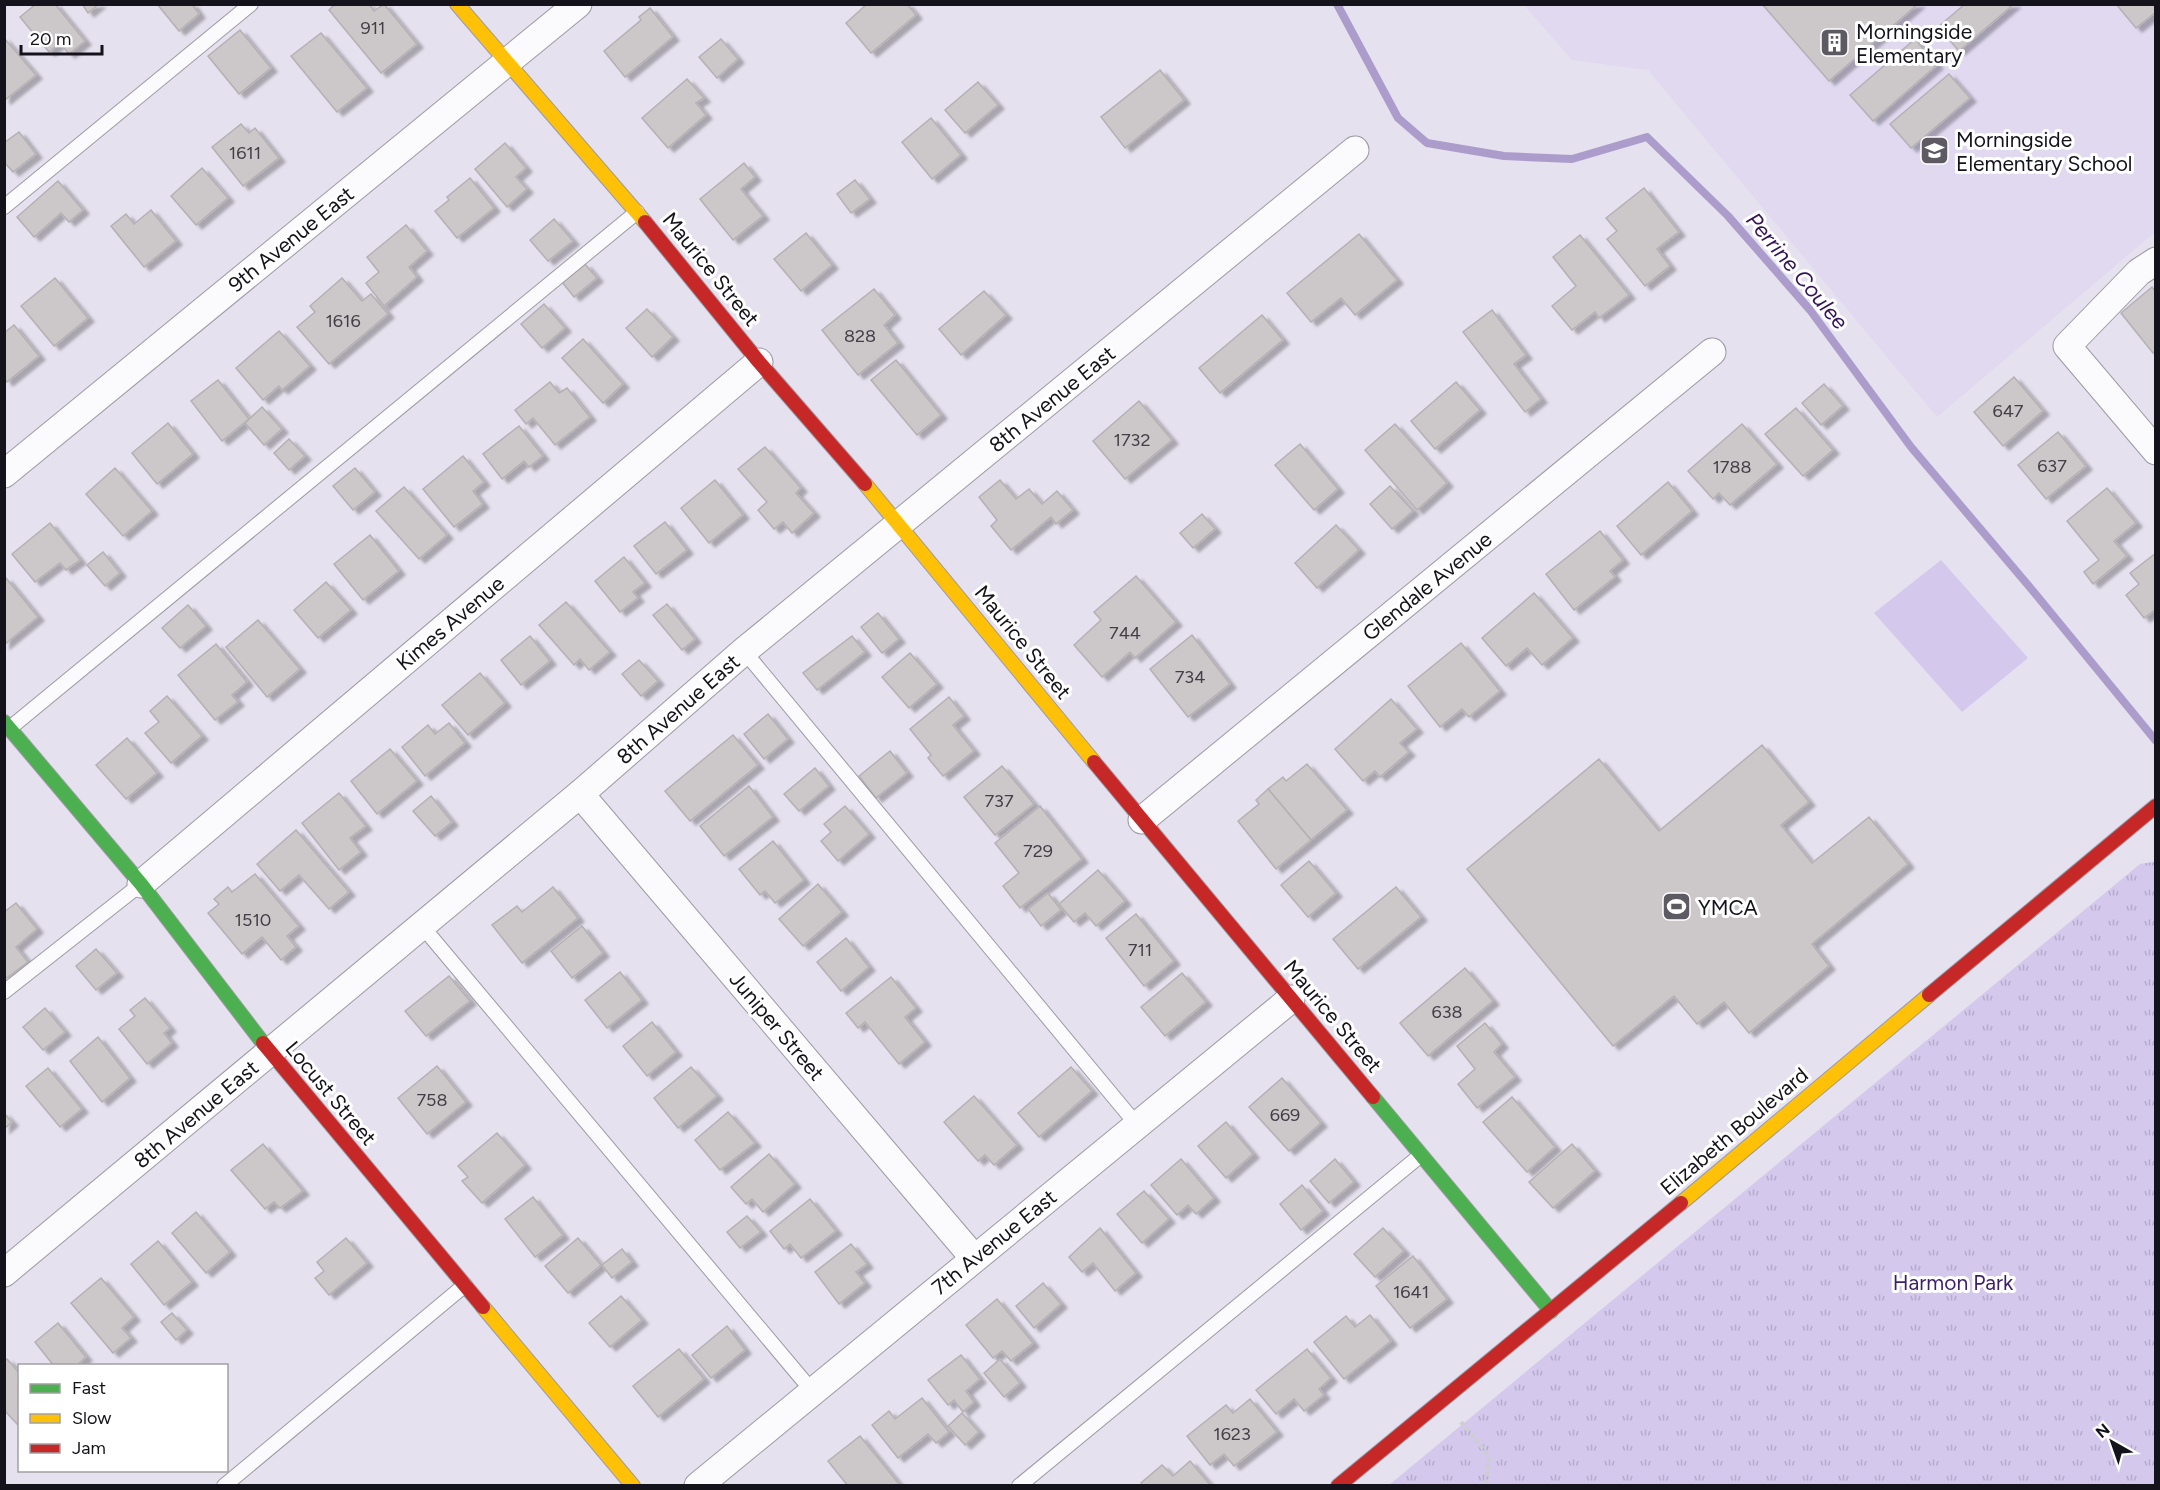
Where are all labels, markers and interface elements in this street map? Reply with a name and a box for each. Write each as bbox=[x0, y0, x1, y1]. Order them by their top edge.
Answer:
house number: 911 bbox=[360, 17, 386, 39]
scale bar bbox=[21, 18, 102, 56]
place label: Morningside Elementary bbox=[1856, 19, 1972, 68]
building icon: Morningside Elementary bbox=[1819, 27, 1851, 59]
text: 20 m bbox=[30, 28, 71, 50]
place label: Morningside Elementary School bbox=[1956, 127, 2132, 176]
school or university icon: Morningside Elementary School bbox=[1919, 135, 1951, 167]
house number: 1611 bbox=[229, 142, 261, 164]
street label: 9th Avenue East bbox=[223, 181, 359, 297]
street label: Maurice Street bbox=[658, 207, 764, 331]
water label: Perrine Coulee bbox=[1740, 207, 1854, 335]
house number: 1616 bbox=[325, 310, 361, 332]
house number: 828 bbox=[844, 325, 876, 347]
street label: 8th Avenue East bbox=[984, 341, 1120, 457]
house number: 647 bbox=[1992, 400, 2024, 422]
house number: 1732 bbox=[1114, 429, 1150, 451]
house number: 637 bbox=[2037, 455, 2067, 477]
house number: 1788 bbox=[1712, 456, 1752, 478]
street label: Glendale Avenue bbox=[1357, 526, 1497, 646]
street label: Kimes Avenue bbox=[391, 571, 509, 675]
street label: Maurice Street bbox=[970, 580, 1076, 704]
house number: 744 bbox=[1109, 622, 1141, 644]
street label: 8th Avenue East bbox=[611, 649, 745, 769]
house number: 734 bbox=[1175, 666, 1205, 688]
house number: 737 bbox=[984, 790, 1014, 812]
house number: 729 bbox=[1023, 840, 1053, 862]
sports icon: YMCA bbox=[1661, 891, 1693, 923]
place label: YMCA bbox=[1698, 895, 1758, 920]
house number: 1510 bbox=[235, 909, 271, 931]
house number: 711 bbox=[1128, 939, 1152, 961]
street label: Maurice Street bbox=[1279, 955, 1387, 1077]
street label: Juniper Street bbox=[724, 967, 830, 1085]
house number: 638 bbox=[1431, 1001, 1463, 1023]
street label: Locust Street bbox=[280, 1036, 382, 1150]
street label: 8th Avenue East bbox=[129, 1055, 263, 1173]
street label: Elizabeth Boulevard bbox=[1655, 1062, 1813, 1200]
house number: 758 bbox=[416, 1089, 448, 1111]
house number: 669 bbox=[1270, 1104, 1300, 1126]
street label: 7th Avenue East bbox=[927, 1184, 1061, 1300]
park label: Harmon Park bbox=[1893, 1270, 2014, 1295]
house number: 1641 bbox=[1393, 1281, 1429, 1303]
legend bbox=[18, 1364, 228, 1472]
text: Fast bbox=[72, 1377, 106, 1399]
text: Slow bbox=[72, 1407, 111, 1429]
north arrow bbox=[2082, 1412, 2142, 1472]
text: N bbox=[2092, 1420, 2114, 1442]
house number: 1623 bbox=[1213, 1423, 1251, 1445]
text: Jam bbox=[72, 1437, 106, 1459]

